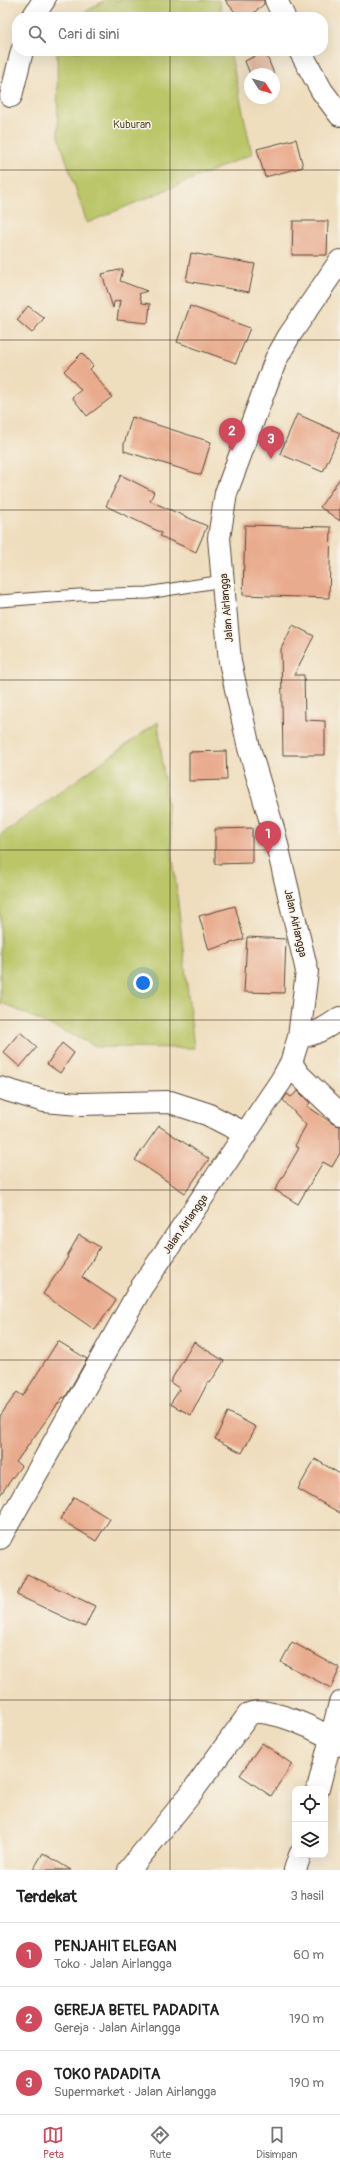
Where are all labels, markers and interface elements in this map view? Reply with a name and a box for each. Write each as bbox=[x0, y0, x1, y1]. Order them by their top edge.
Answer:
search box bbox=[12, 12, 328, 56]
icon: search bbox=[26, 23, 48, 45]
text: Cari di sini bbox=[58, 25, 119, 44]
north arrow bbox=[244, 68, 280, 104]
park label: Kuburan bbox=[113, 118, 151, 131]
pin: 2 bbox=[219, 418, 245, 451]
pin: 3 bbox=[258, 426, 284, 459]
street label: Jalan Airlangga bbox=[217, 573, 236, 643]
pin: 1 bbox=[255, 821, 281, 854]
street label: Jalan Airlangga bbox=[281, 888, 310, 958]
your location bbox=[133, 973, 153, 993]
street label: Jalan Airlangga bbox=[160, 1192, 211, 1256]
map controls bbox=[292, 1786, 328, 1858]
button: locate bbox=[292, 1786, 328, 1822]
button: layers bbox=[292, 1822, 328, 1858]
text: Terdekat bbox=[16, 1886, 77, 1907]
text: 3 hasil bbox=[291, 1888, 324, 1904]
text: PENJAHIT ELEGAN bbox=[54, 1937, 177, 1956]
text: 1 bbox=[26, 1947, 32, 1963]
text: 60 m bbox=[293, 1947, 324, 1963]
text: Toko · Jalan Airlangga bbox=[54, 1956, 172, 1972]
text: GEREJA BETEL PADADITA bbox=[54, 2001, 219, 2020]
text: 2 bbox=[25, 2011, 33, 2027]
text: 190 m bbox=[289, 2011, 324, 2027]
text: Gereja · Jalan Airlangga bbox=[54, 2020, 181, 2036]
text: TOKO PADADITA bbox=[54, 2065, 160, 2084]
text: 3 bbox=[25, 2075, 33, 2091]
text: 190 m bbox=[289, 2075, 324, 2091]
text: Supermarket · Jalan Airlangga bbox=[54, 2084, 216, 2100]
tab: Peta bbox=[42, 2124, 64, 2161]
tab: Rute bbox=[149, 2124, 171, 2161]
tab: Disimpan bbox=[256, 2124, 298, 2161]

